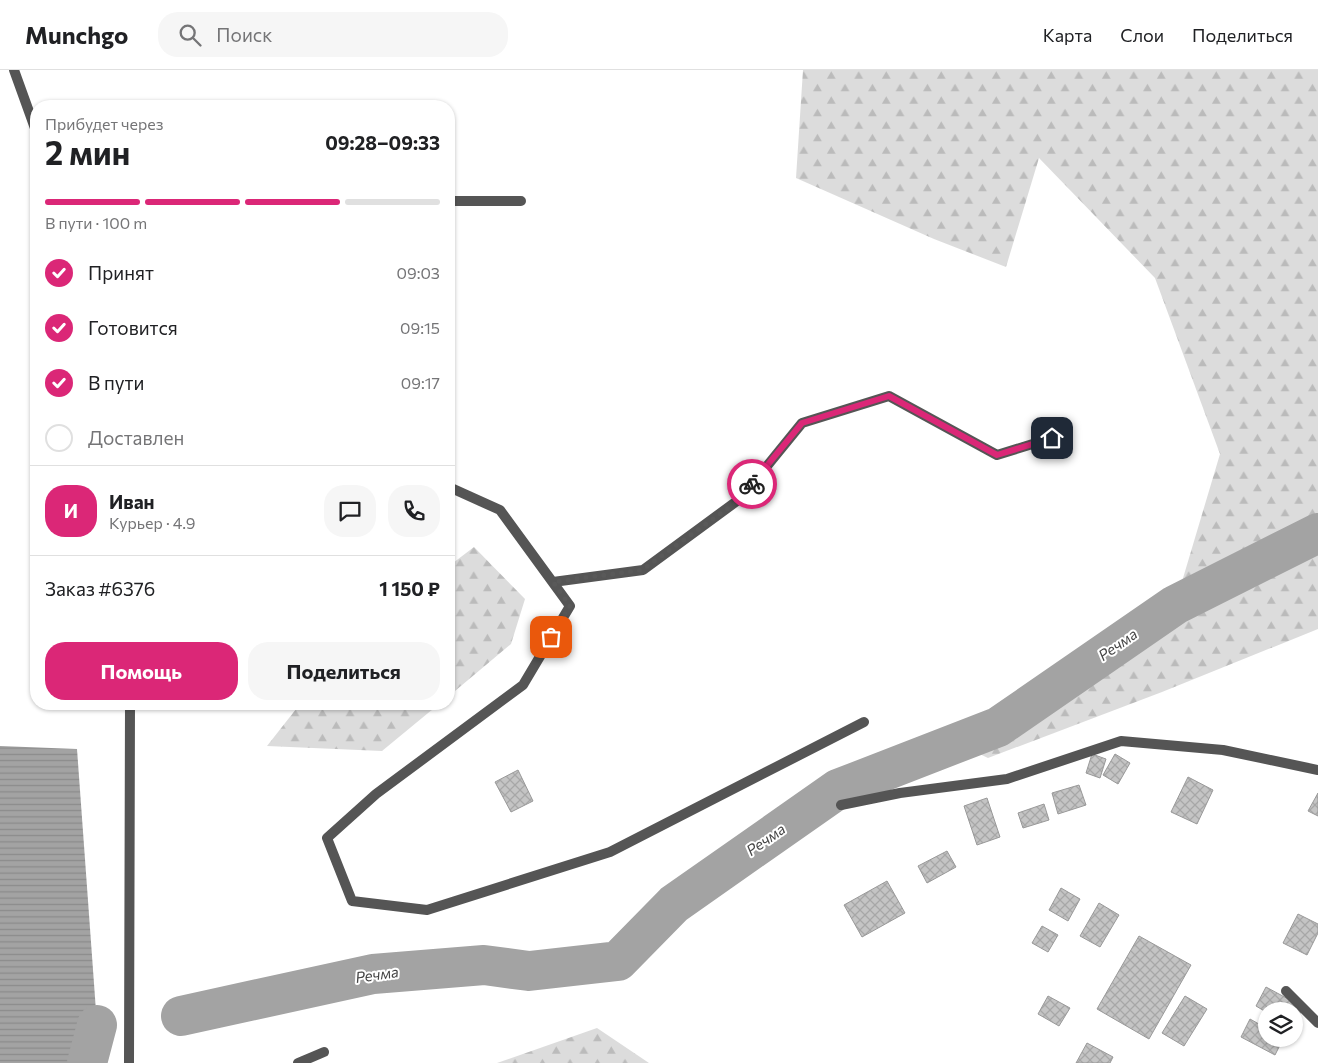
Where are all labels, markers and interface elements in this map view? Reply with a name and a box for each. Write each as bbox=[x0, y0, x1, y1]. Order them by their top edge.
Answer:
search box bbox=[158, 12, 508, 57]
text: Munchgo bbox=[25, 20, 128, 49]
icon: search bbox=[176, 21, 204, 49]
text: Поиск bbox=[216, 23, 272, 46]
text: Карта bbox=[1043, 24, 1092, 46]
text: Слои bbox=[1120, 24, 1164, 46]
text: Поделиться bbox=[1192, 24, 1293, 46]
text: Прибудет через bbox=[45, 114, 164, 133]
text: 09:28–09:33 bbox=[325, 131, 440, 154]
text: 2 мин bbox=[45, 132, 130, 172]
text: В пути · 100 m bbox=[45, 213, 147, 232]
icon: check bbox=[45, 259, 73, 287]
text: Принят bbox=[88, 261, 154, 284]
text: 09:03 bbox=[397, 263, 440, 282]
icon: check bbox=[45, 314, 73, 342]
text: Готовится bbox=[88, 316, 178, 339]
text: 09:15 bbox=[400, 318, 440, 337]
icon: check bbox=[45, 369, 73, 397]
text: В пути bbox=[88, 371, 144, 394]
text: 09:17 bbox=[401, 373, 440, 392]
pin bbox=[1031, 417, 1073, 459]
icon: home bbox=[1038, 424, 1066, 452]
text: Доставлен bbox=[88, 426, 184, 449]
courier bbox=[727, 459, 777, 509]
icon: bike bbox=[738, 470, 766, 498]
button: chat bbox=[324, 485, 376, 537]
button: phone bbox=[388, 485, 440, 537]
text: Иван bbox=[109, 490, 155, 513]
text: И bbox=[64, 499, 78, 522]
text: Курьер · 4.9 bbox=[109, 513, 195, 532]
text: Заказ #6376 bbox=[45, 577, 155, 600]
text: 1 150 ₽ bbox=[379, 577, 440, 600]
pin bbox=[530, 616, 572, 658]
icon: bag bbox=[537, 623, 565, 651]
water label: Речма bbox=[1094, 624, 1141, 664]
button: Помощь bbox=[45, 642, 238, 700]
button: Поделиться bbox=[248, 642, 440, 700]
water label: Речма bbox=[742, 819, 789, 859]
water label: Речма bbox=[354, 962, 400, 986]
map controls bbox=[1258, 1002, 1303, 1047]
button: layers bbox=[1258, 1002, 1303, 1047]

